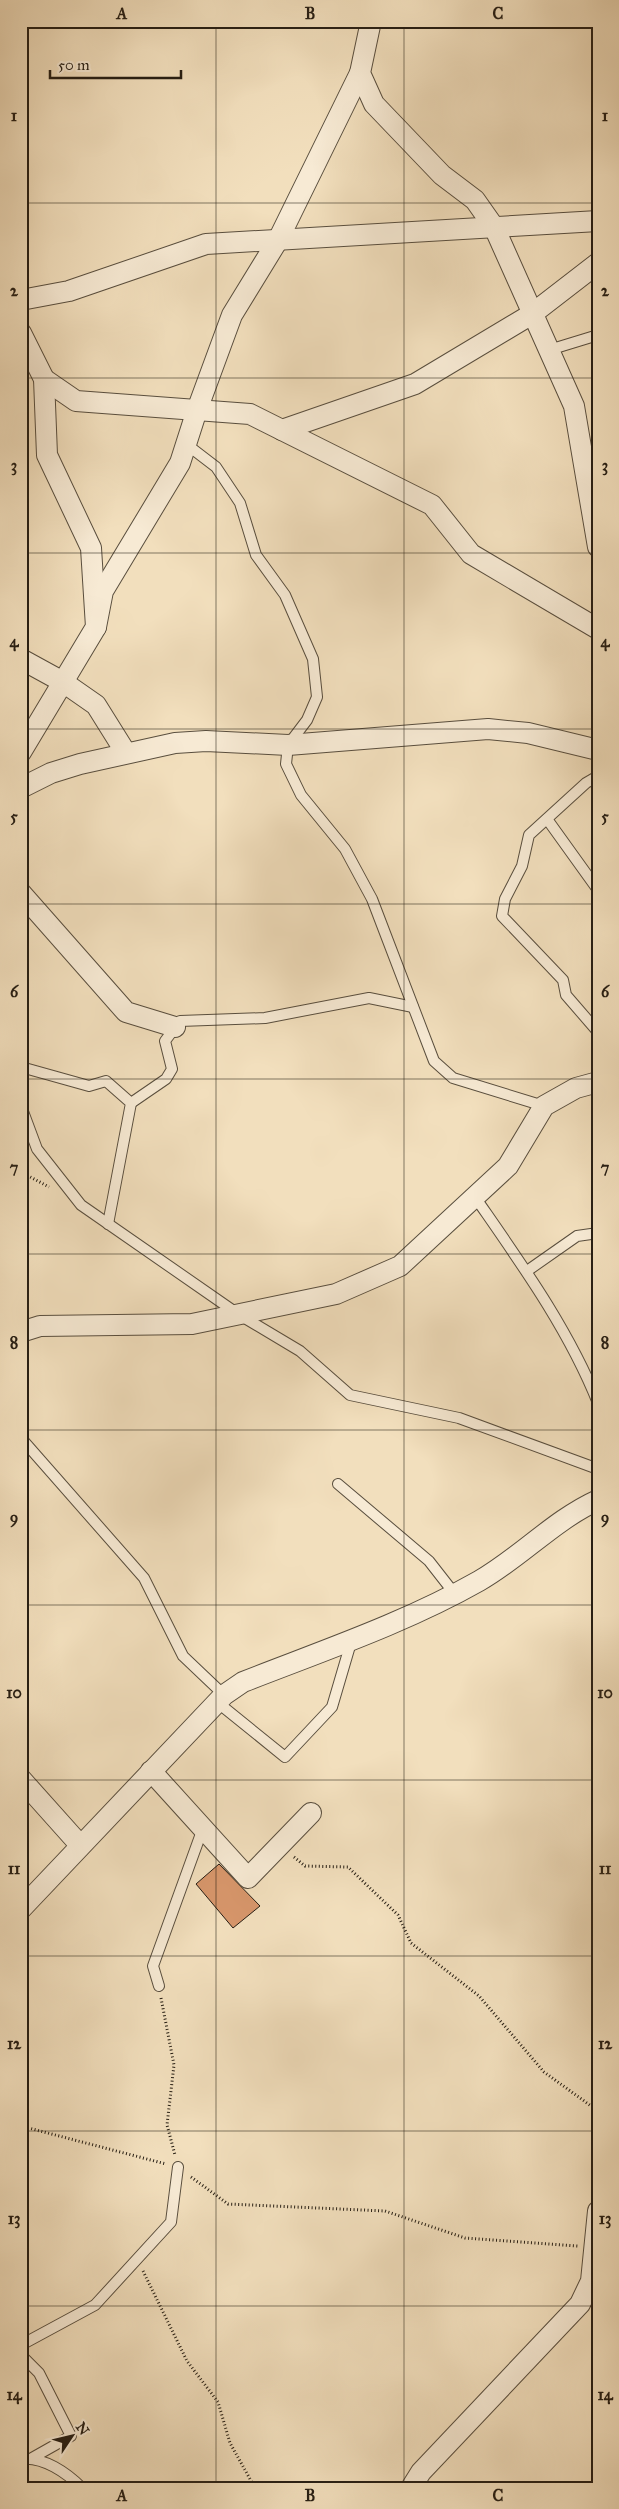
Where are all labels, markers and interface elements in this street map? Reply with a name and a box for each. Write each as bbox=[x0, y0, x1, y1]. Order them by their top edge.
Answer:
text: A bbox=[116, 4, 128, 23]
text: B bbox=[305, 4, 315, 23]
text: C bbox=[493, 4, 504, 23]
scale bar bbox=[50, 48, 181, 80]
text: 50 m bbox=[58, 56, 90, 74]
text: 1 bbox=[11, 106, 18, 125]
text: 1 bbox=[602, 106, 609, 125]
text: 2 bbox=[10, 281, 19, 300]
text: 2 bbox=[601, 281, 610, 300]
text: 3 bbox=[11, 456, 17, 476]
text: 3 bbox=[602, 456, 608, 476]
text: 4 bbox=[10, 632, 20, 652]
text: 4 bbox=[601, 632, 611, 652]
text: 5 bbox=[10, 807, 18, 826]
text: 5 bbox=[601, 807, 609, 826]
text: 6 bbox=[10, 982, 19, 1001]
text: 6 bbox=[601, 982, 610, 1001]
text: 7 bbox=[10, 1158, 19, 1177]
text: 7 bbox=[601, 1158, 610, 1177]
text: 8 bbox=[10, 1333, 18, 1352]
text: 8 bbox=[601, 1333, 609, 1352]
text: 9 bbox=[10, 1508, 18, 1528]
text: 9 bbox=[601, 1508, 609, 1528]
text: 10 bbox=[6, 1683, 22, 1702]
text: 10 bbox=[597, 1683, 613, 1702]
text: 11 bbox=[8, 1859, 21, 1878]
text: 11 bbox=[599, 1859, 612, 1878]
text: 12 bbox=[7, 2034, 22, 2053]
text: 12 bbox=[598, 2034, 613, 2053]
text: 13 bbox=[8, 2209, 20, 2229]
text: 13 bbox=[599, 2209, 611, 2229]
text: 14 bbox=[6, 2385, 23, 2405]
text: 14 bbox=[597, 2385, 614, 2405]
north arrow bbox=[48, 2412, 98, 2462]
text: N bbox=[72, 2419, 93, 2439]
text: A bbox=[116, 2486, 128, 2505]
text: B bbox=[305, 2486, 315, 2505]
text: C bbox=[493, 2486, 504, 2505]

